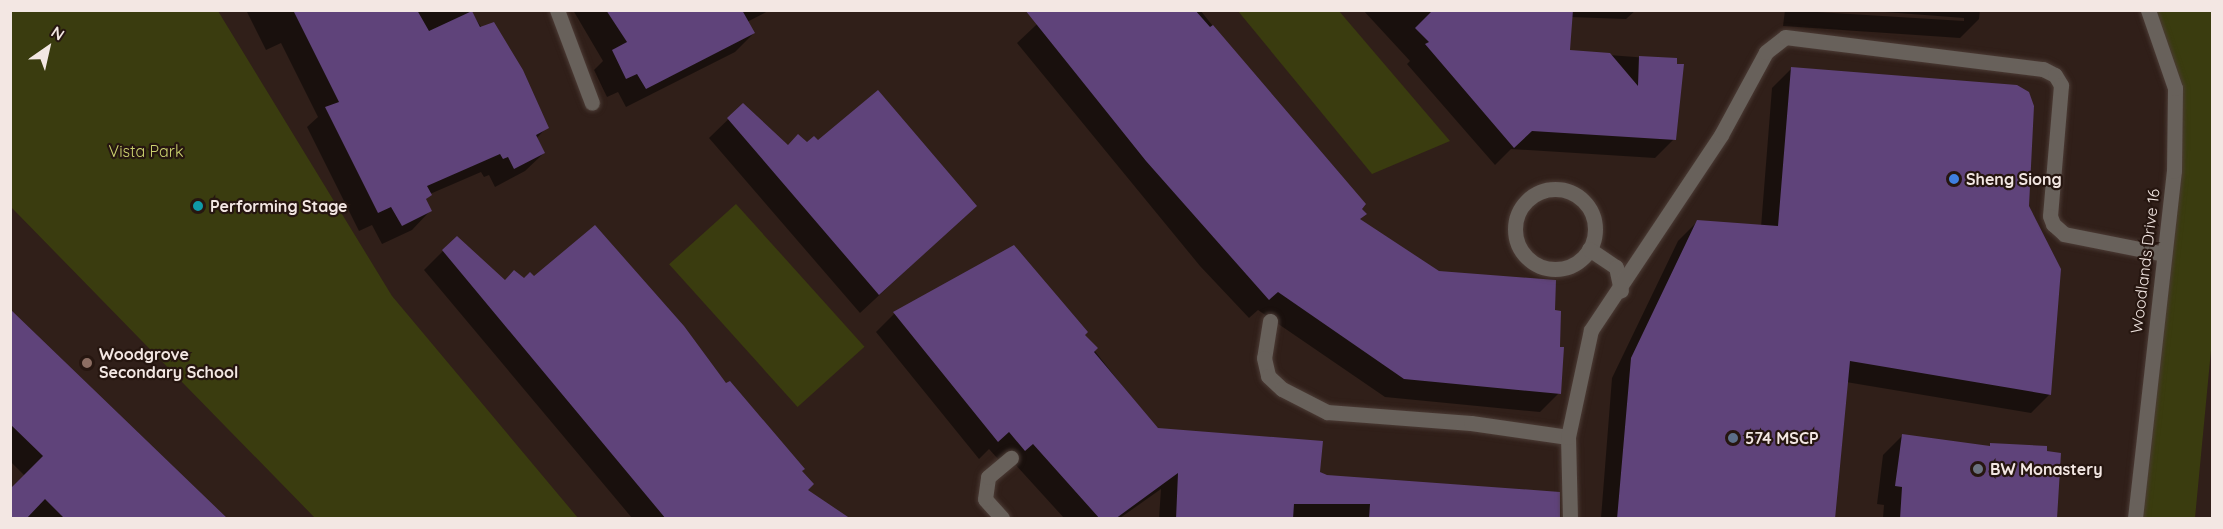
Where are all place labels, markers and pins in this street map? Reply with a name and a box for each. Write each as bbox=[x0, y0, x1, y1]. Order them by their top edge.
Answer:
place label: Sheng Siong bbox=[1966, 169, 2062, 189]
marker: Sheng Siong bbox=[1947, 172, 1961, 186]
place label: Performing Stage bbox=[210, 196, 348, 216]
marker: Performing Stage bbox=[191, 199, 205, 213]
place label: Woodgrove Secondary School bbox=[99, 344, 238, 382]
marker: Woodgrove Secondary School bbox=[80, 356, 94, 370]
place label: 574 MSCP bbox=[1745, 428, 1819, 448]
marker: 574 MSCP bbox=[1726, 431, 1740, 445]
place label: BW Monastery bbox=[1990, 459, 2103, 479]
marker: BW Monastery bbox=[1971, 462, 1985, 476]

